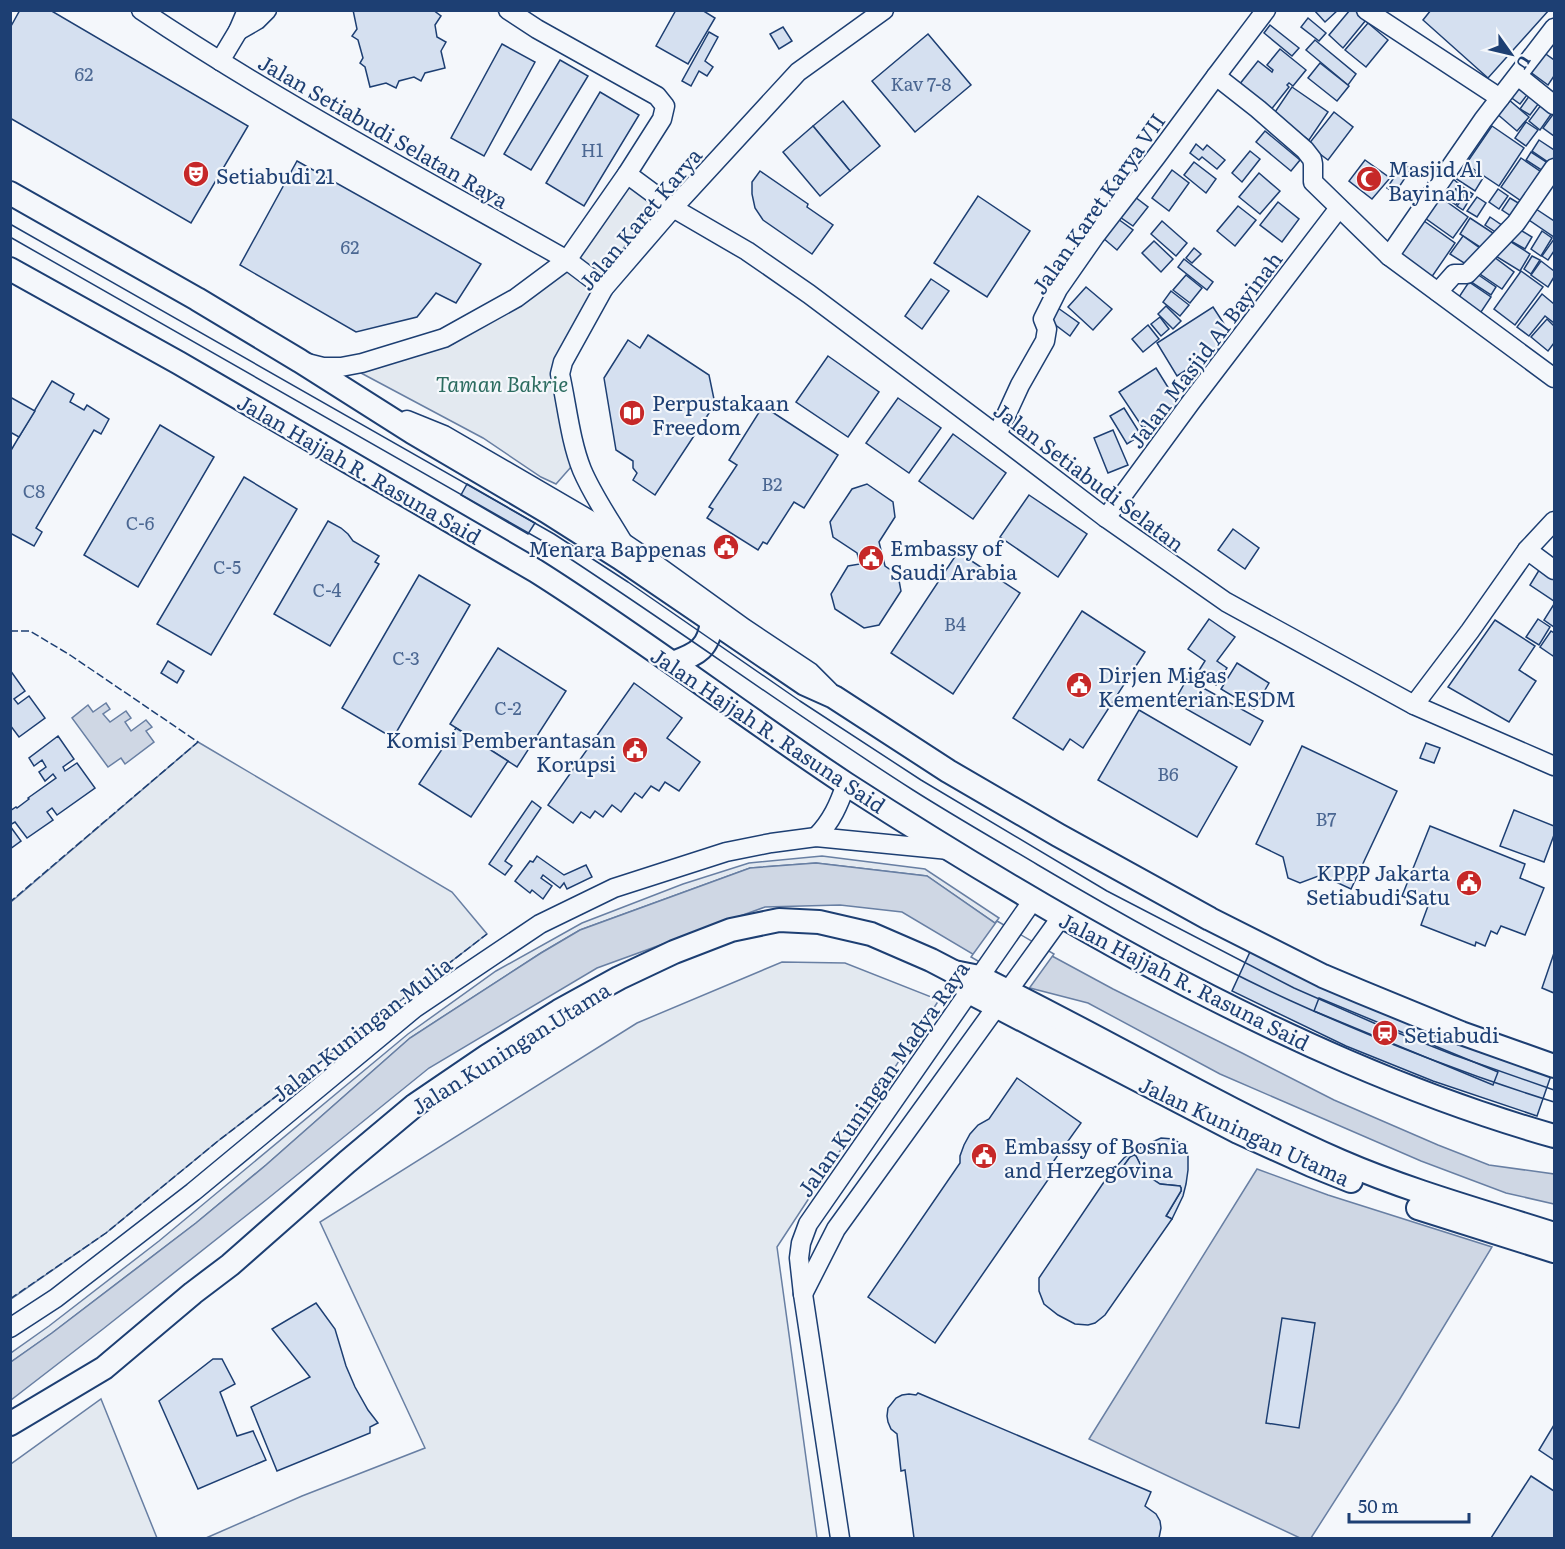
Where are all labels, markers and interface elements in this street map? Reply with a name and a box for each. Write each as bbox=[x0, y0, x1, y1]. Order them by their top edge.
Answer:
north arrow bbox=[1481, 24, 1541, 84]
street label: Jalan Setiabudi Selatan Raya bbox=[253, 46, 515, 215]
text: U bbox=[1511, 51, 1538, 75]
house number: 62 bbox=[75, 60, 93, 87]
house number: Kav 7-8 bbox=[891, 70, 952, 97]
street label: Jalan Karet Karya VII bbox=[1023, 106, 1171, 300]
house number: H1 bbox=[581, 136, 603, 163]
street label: Jalan Karet Karya bbox=[570, 139, 708, 296]
place label: Masjid Al Bayinah bbox=[1388, 152, 1482, 207]
theatre icon: Setiabudi 21 bbox=[181, 159, 211, 189]
place label: Setiabudi 21 bbox=[216, 159, 335, 190]
mosque icon: Masjid Al Bayinah bbox=[1354, 164, 1384, 194]
house number: 62 bbox=[341, 233, 359, 260]
street label: Jalan Masjid Al Bayinah bbox=[1120, 244, 1288, 454]
park label: Taman Bakrie bbox=[436, 367, 568, 398]
street label: Jalan Hajjah R. Rasuna Said bbox=[232, 385, 488, 551]
place label: Perpustakaan Freedom bbox=[652, 386, 790, 441]
street label: Jalan Setiabudi Selatan bbox=[988, 394, 1192, 558]
library icon: Perpustakaan Freedom bbox=[617, 398, 647, 428]
house number: B2 bbox=[761, 470, 783, 497]
house number: C8 bbox=[23, 477, 45, 504]
house number: C-6 bbox=[126, 509, 155, 536]
place label: Embassy of Saudi Arabia bbox=[890, 531, 1018, 586]
place label: Menara Bappenas bbox=[528, 532, 706, 563]
public building icon: Menara Bappenas bbox=[711, 532, 741, 562]
public building icon: Embassy of Saudi Arabia bbox=[856, 543, 886, 573]
house number: C-5 bbox=[213, 553, 241, 580]
house number: C-4 bbox=[313, 576, 342, 603]
house number: B4 bbox=[944, 610, 966, 637]
street label: Jalan Hajjah R. Rasuna Said bbox=[645, 639, 893, 819]
house number: C-3 bbox=[392, 644, 420, 671]
place label: Dirjen Migas Kementerian ESDM bbox=[1098, 658, 1296, 713]
public building icon: Dirjen Migas Kementerian ESDM bbox=[1064, 670, 1094, 700]
house number: C-2 bbox=[494, 694, 522, 721]
place label: Komisi Pemberantasan Korupsi bbox=[386, 723, 616, 778]
public building icon: Komisi Pemberantasan Korupsi bbox=[620, 735, 650, 765]
house number: B6 bbox=[1157, 760, 1179, 787]
house number: B7 bbox=[1315, 805, 1337, 832]
place label: KPPP Jakarta Setiabudi Satu bbox=[1306, 856, 1451, 911]
public building icon: KPPP Jakarta Setiabudi Satu bbox=[1454, 868, 1484, 898]
street label: Jalan Hajjah R. Rasuna Said bbox=[1054, 903, 1316, 1057]
street label: Jalan Kuningan Mulia bbox=[264, 947, 458, 1108]
street label: Jalan Kuningan Madya Raya bbox=[789, 953, 976, 1202]
street label: Jalan Kuningan Utama bbox=[405, 973, 616, 1121]
station icon: Setiabudi bbox=[1370, 1018, 1400, 1048]
place label: Setiabudi bbox=[1404, 1018, 1499, 1049]
street label: Jalan Kuningan Utama bbox=[1135, 1067, 1356, 1193]
place label: Embassy of Bosnia and Herzegovina bbox=[1004, 1129, 1189, 1184]
public building icon: Embassy of Bosnia and Herzegovina bbox=[969, 1141, 999, 1171]
scale bar bbox=[1349, 1486, 1469, 1524]
text: 50 m bbox=[1358, 1492, 1399, 1519]

